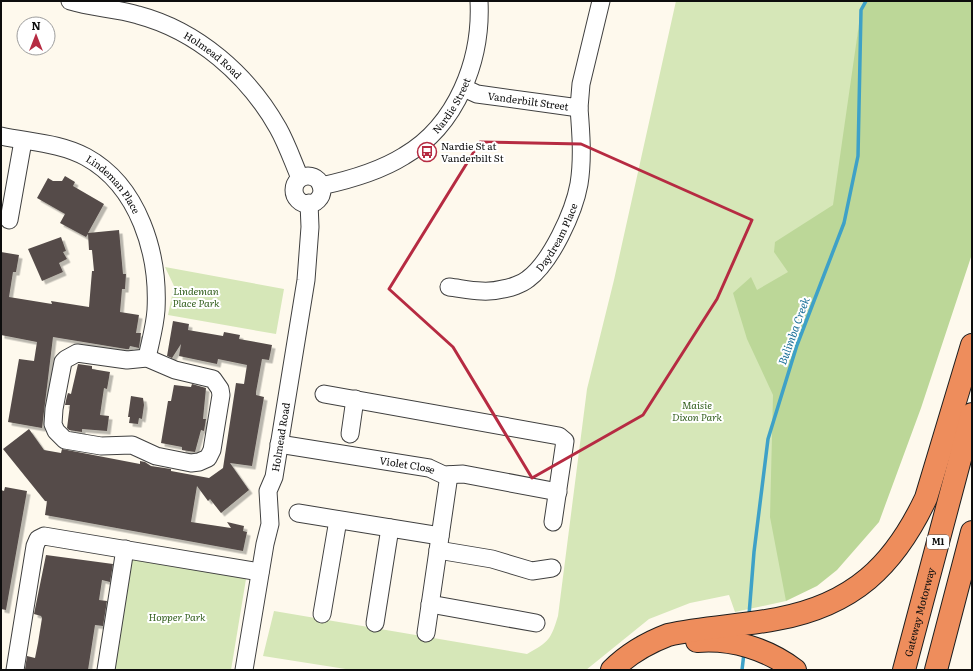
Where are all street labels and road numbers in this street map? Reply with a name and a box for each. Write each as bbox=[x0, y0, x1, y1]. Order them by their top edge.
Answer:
street label: Holmead Road bbox=[181, 27, 246, 82]
street label: Nardie Street bbox=[428, 75, 473, 136]
street label: Vanderbilt Street bbox=[487, 88, 570, 114]
street label: Lindeman Place bbox=[83, 151, 144, 216]
street label: Daydream Place bbox=[532, 201, 580, 274]
street label: Holmead Road bbox=[267, 401, 293, 473]
street label: Violet Close bbox=[378, 452, 438, 477]
road number: M1 bbox=[927, 535, 949, 549]
street label: Gateway Motorway bbox=[900, 565, 938, 658]

